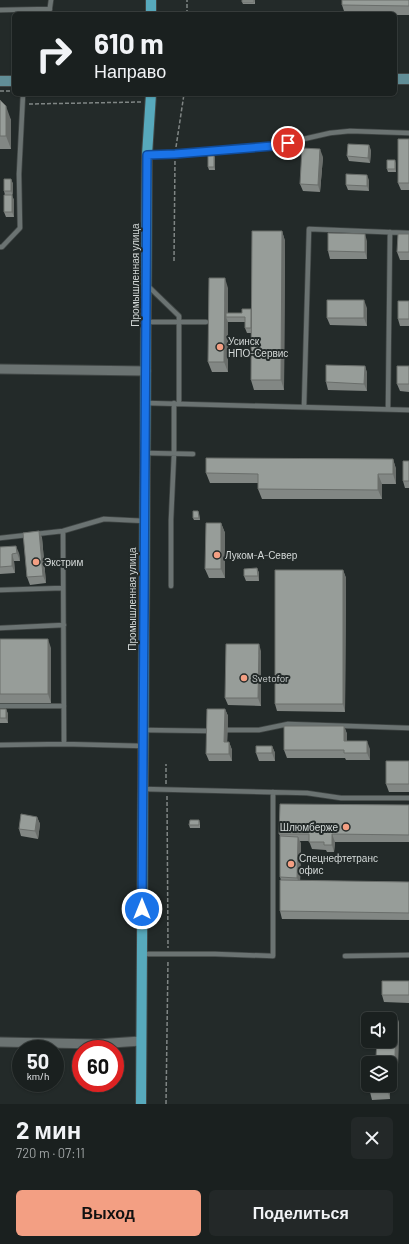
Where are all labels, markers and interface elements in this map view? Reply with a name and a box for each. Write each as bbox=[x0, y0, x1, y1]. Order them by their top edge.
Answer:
text: 610 m bbox=[94, 26, 164, 60]
icon: right bbox=[28, 28, 80, 80]
text: Направо bbox=[94, 60, 166, 82]
pin bbox=[271, 126, 305, 160]
icon: arrive bbox=[277, 132, 299, 154]
street label: Промышленная улица bbox=[129, 223, 141, 327]
place label: Усинск НПО-Сервис bbox=[228, 335, 288, 359]
marker: Усинск НПО-Сервис bbox=[215, 342, 225, 352]
street label: Промышленная улица bbox=[126, 547, 138, 651]
place label: Луком-А-Север bbox=[225, 549, 298, 561]
marker: Луком-А-Север bbox=[212, 550, 222, 560]
place label: Экстрим bbox=[44, 556, 83, 568]
marker: Экстрим bbox=[31, 557, 41, 567]
place label: Svetofor bbox=[252, 672, 289, 684]
marker: Svetofor bbox=[239, 673, 249, 683]
place label: Шлюмберже bbox=[280, 821, 338, 833]
marker: Шлюмберже bbox=[341, 822, 351, 832]
place label: Спецнефтетранс офис bbox=[299, 852, 378, 876]
marker: Спецнефтетранс офис bbox=[286, 859, 296, 869]
position arrow bbox=[121, 888, 163, 930]
map controls bbox=[361, 1012, 397, 1092]
button: sound bbox=[361, 1012, 397, 1048]
speed limit sign: 60 bbox=[72, 1040, 124, 1092]
text: 50 bbox=[27, 1049, 49, 1073]
button: layers bbox=[361, 1056, 397, 1092]
text: km/h bbox=[27, 1070, 49, 1082]
text: 2 мин bbox=[16, 1115, 81, 1144]
button: close bbox=[351, 1117, 393, 1159]
text: 720 m · 07:11 bbox=[16, 1145, 85, 1161]
button: Выход bbox=[16, 1190, 201, 1236]
button: Поделиться bbox=[209, 1190, 393, 1236]

